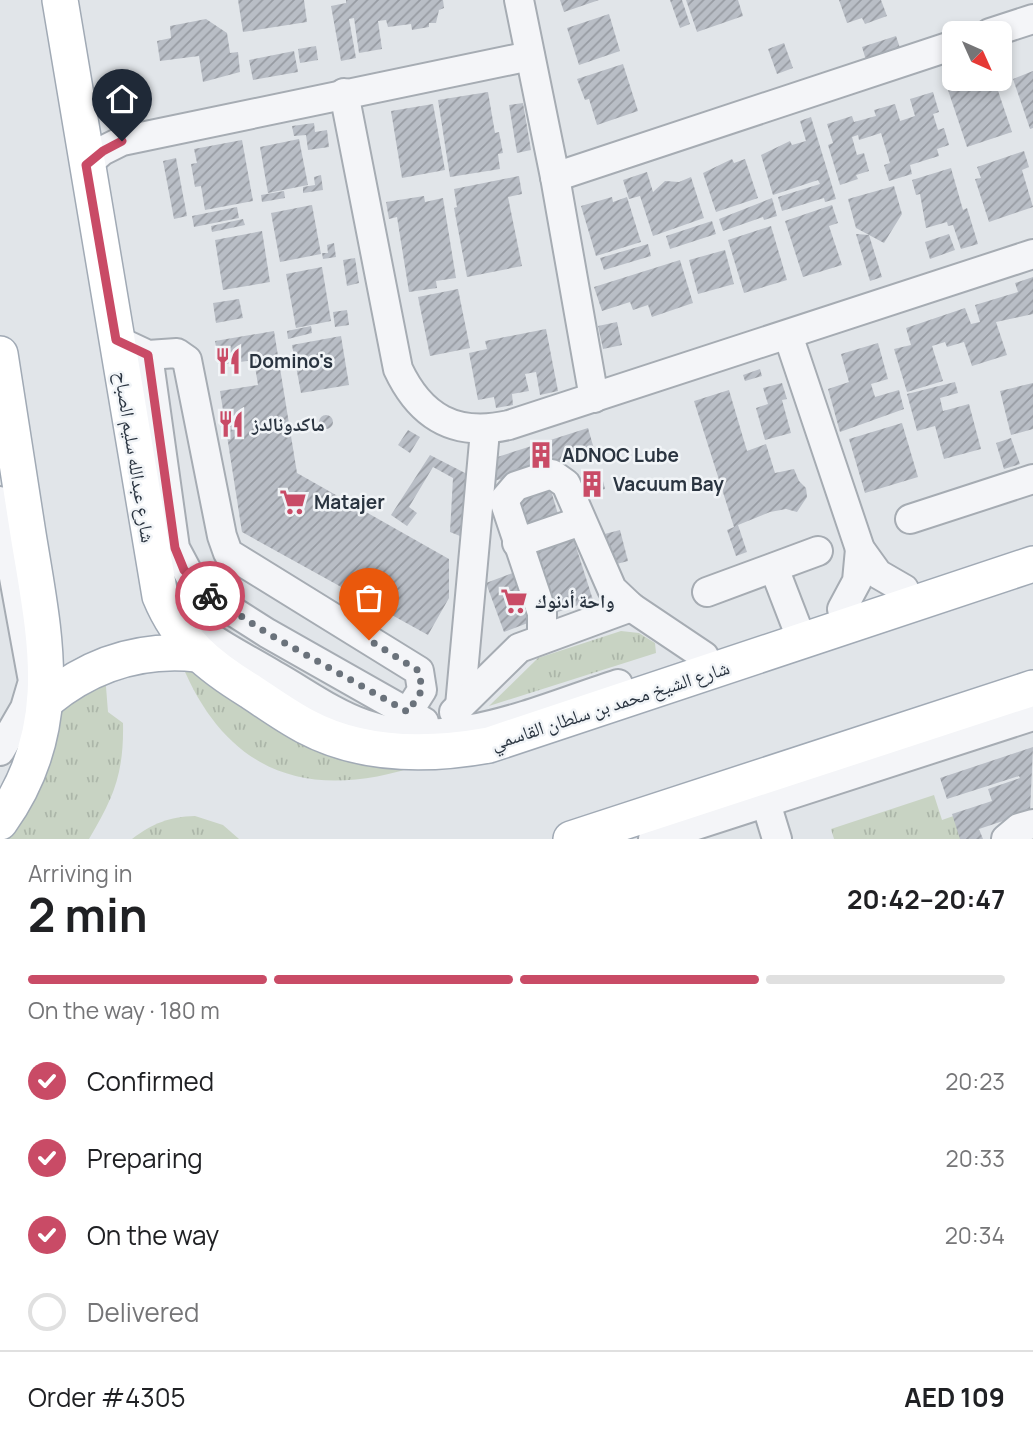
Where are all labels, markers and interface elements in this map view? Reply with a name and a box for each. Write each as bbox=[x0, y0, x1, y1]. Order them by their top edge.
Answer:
north arrow bbox=[942, 21, 1012, 91]
map controls bbox=[942, 21, 1012, 91]
pin bbox=[92, 69, 152, 141]
icon: home bbox=[103, 80, 141, 118]
restaurant icon: Domino's bbox=[213, 346, 243, 376]
place label: Domino's bbox=[249, 348, 333, 374]
street label: شارع عبدالله سليم الصباح bbox=[109, 369, 161, 545]
restaurant icon: ماكدونالدز bbox=[216, 409, 246, 439]
place label: ماكدونالدز bbox=[251, 411, 325, 437]
building icon: ADNOC Lube bbox=[526, 440, 556, 470]
place label: ADNOC Lube bbox=[562, 442, 679, 468]
building icon: Vacuum Bay bbox=[577, 469, 607, 499]
place label: Vacuum Bay bbox=[613, 471, 724, 497]
supermarket icon: Matajer bbox=[278, 487, 308, 517]
place label: Matajer bbox=[314, 489, 385, 515]
courier bbox=[175, 561, 245, 631]
pin bbox=[339, 568, 399, 640]
icon: bike bbox=[191, 577, 229, 615]
icon: bag bbox=[350, 579, 388, 617]
supermarket icon: واحة أدنوك bbox=[499, 586, 529, 616]
place label: واحة أدنوك bbox=[535, 588, 615, 614]
street label: شارع الشيخ محمد بن سلطان القاسمي bbox=[487, 654, 734, 759]
text: Arriving in bbox=[28, 857, 133, 889]
text: 20:42–20:47 bbox=[847, 881, 1005, 917]
text: 2 min bbox=[28, 883, 148, 946]
text: On the way · 180 m bbox=[28, 994, 220, 1026]
icon: check bbox=[28, 1062, 66, 1100]
text: Confirmed bbox=[87, 1063, 214, 1099]
text: 20:23 bbox=[945, 1065, 1005, 1097]
icon: check bbox=[28, 1139, 66, 1177]
text: Preparing bbox=[87, 1140, 203, 1176]
text: 20:33 bbox=[946, 1142, 1005, 1174]
icon: check bbox=[28, 1216, 66, 1254]
text: On the way bbox=[87, 1217, 219, 1253]
text: 20:34 bbox=[945, 1219, 1005, 1251]
text: Delivered bbox=[87, 1294, 199, 1330]
text: Order #4305 bbox=[28, 1379, 186, 1415]
text: AED 109 bbox=[904, 1379, 1005, 1415]

